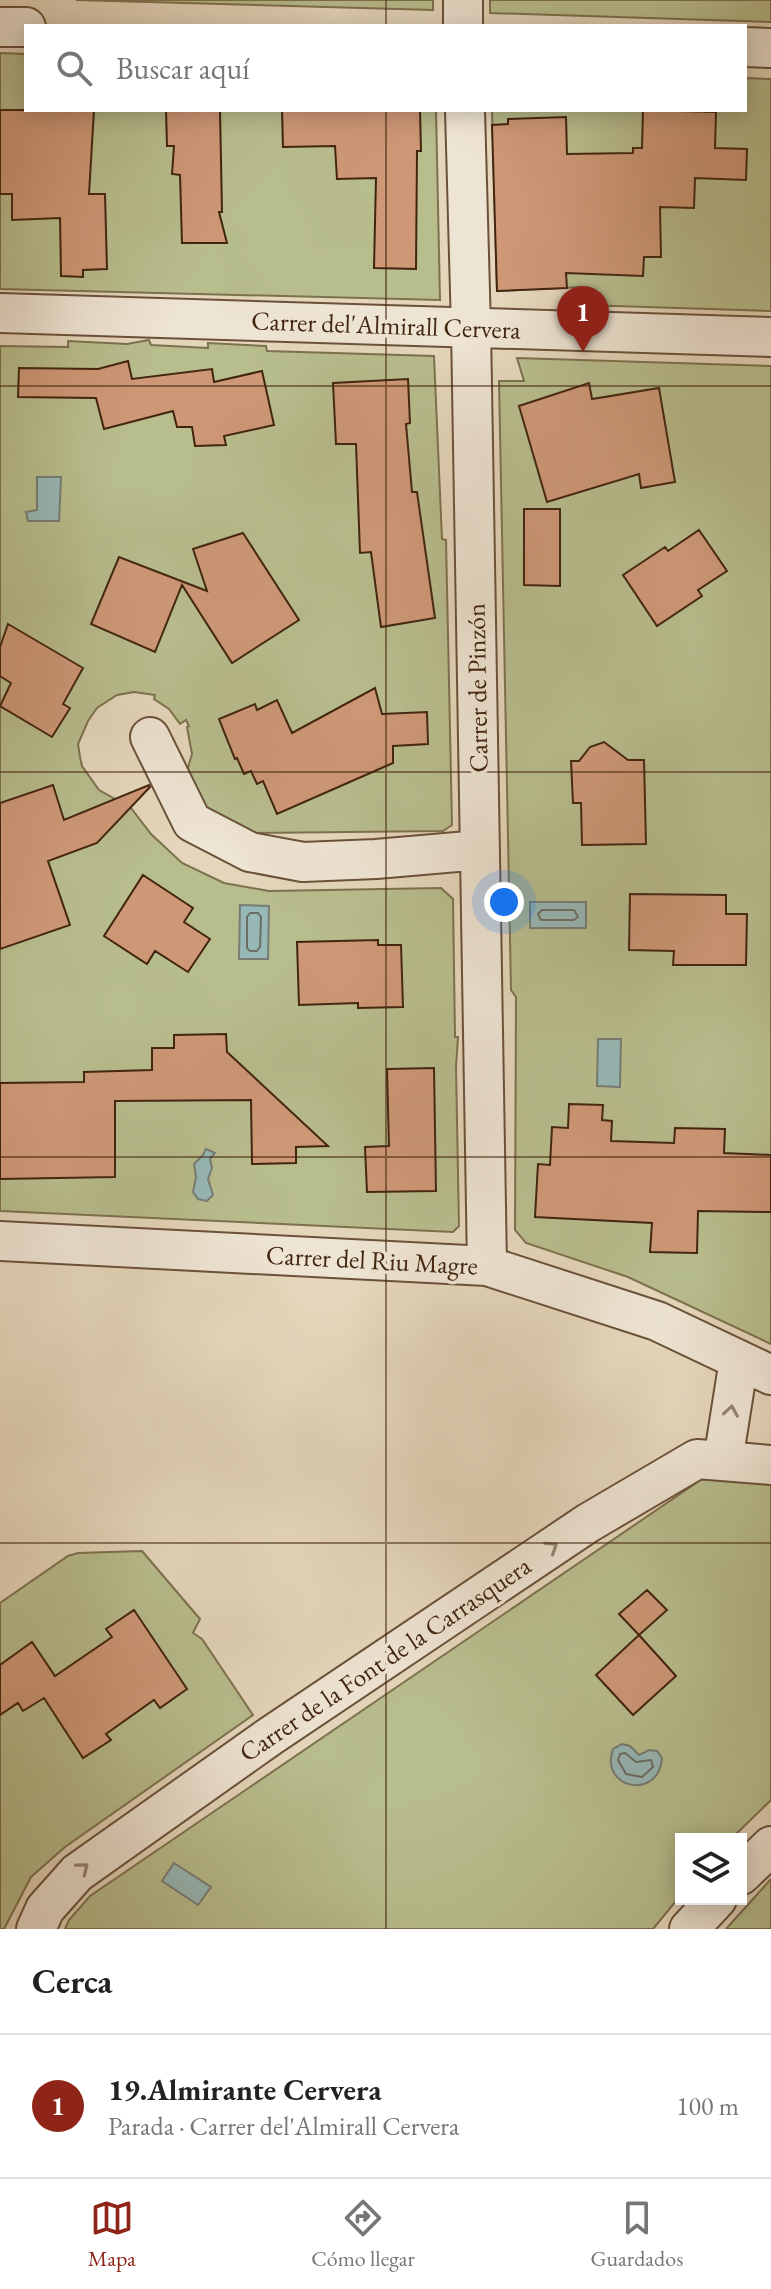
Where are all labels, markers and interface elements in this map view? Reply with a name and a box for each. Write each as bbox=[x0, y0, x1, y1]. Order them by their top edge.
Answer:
search box bbox=[24, 24, 747, 112]
icon: search bbox=[52, 46, 96, 90]
text: Buscar aquí bbox=[116, 49, 250, 88]
pin: 1 bbox=[557, 286, 609, 352]
street label: Carrer del'Almirall Cervera bbox=[251, 303, 522, 347]
street label: Carrer de Pinzón bbox=[459, 603, 495, 773]
your location bbox=[484, 882, 524, 922]
street label: Carrer del Riu Magre bbox=[265, 1237, 479, 1283]
one-way arrow bbox=[722, 1404, 739, 1418]
one-way arrow bbox=[543, 1542, 557, 1557]
street label: Carrer de la Font de la Carrasquera bbox=[233, 1548, 538, 1769]
map controls bbox=[675, 1833, 747, 1905]
button: layers bbox=[675, 1833, 747, 1905]
one-way arrow bbox=[74, 1864, 89, 1878]
text: Cerca bbox=[32, 1959, 112, 2003]
text: 19.Almirante Cervera bbox=[108, 2070, 382, 2109]
text: 1 bbox=[51, 2089, 65, 2123]
text: 100 m bbox=[676, 2089, 739, 2123]
text: Parada · Carrer del'Almirall Cervera bbox=[108, 2109, 459, 2143]
tab: Mapa bbox=[88, 2196, 136, 2273]
tab: Cómo llegar bbox=[311, 2196, 415, 2273]
tab: Guardados bbox=[590, 2196, 683, 2273]

